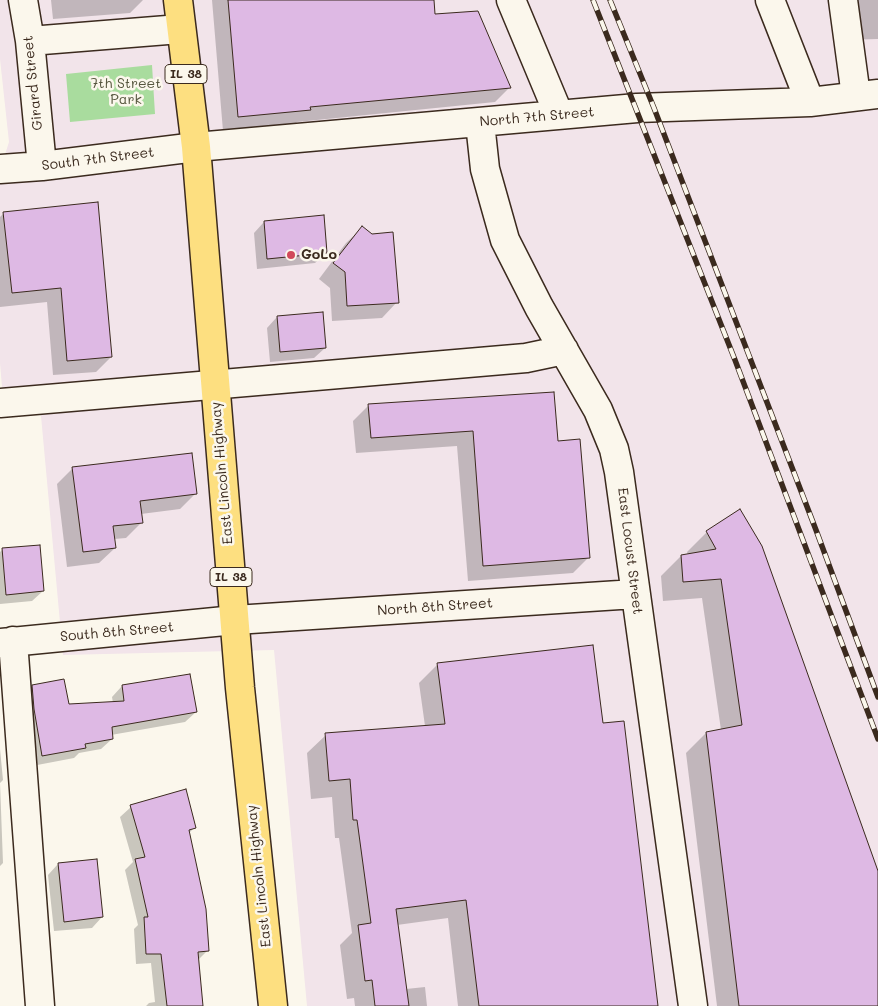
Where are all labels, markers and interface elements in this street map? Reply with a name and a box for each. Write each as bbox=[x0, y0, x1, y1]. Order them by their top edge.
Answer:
street label: Girard Street bbox=[20, 35, 46, 131]
road number: IL 38 bbox=[165, 64, 207, 84]
park label: 7th Street Park bbox=[91, 76, 161, 108]
street label: North 7th Street bbox=[479, 104, 595, 130]
street label: South 7th Street bbox=[41, 144, 155, 174]
place label: GoLo bbox=[301, 247, 337, 263]
marker: GoLo bbox=[285, 249, 297, 261]
street label: East Lincoln Highway bbox=[207, 401, 237, 545]
street label: East Locust Street bbox=[614, 487, 646, 615]
road number: IL 38 bbox=[210, 568, 252, 586]
street label: North 8th Street bbox=[377, 595, 493, 619]
street label: South 8th Street bbox=[60, 619, 174, 645]
street label: East Lincoln Highway bbox=[243, 804, 275, 948]

